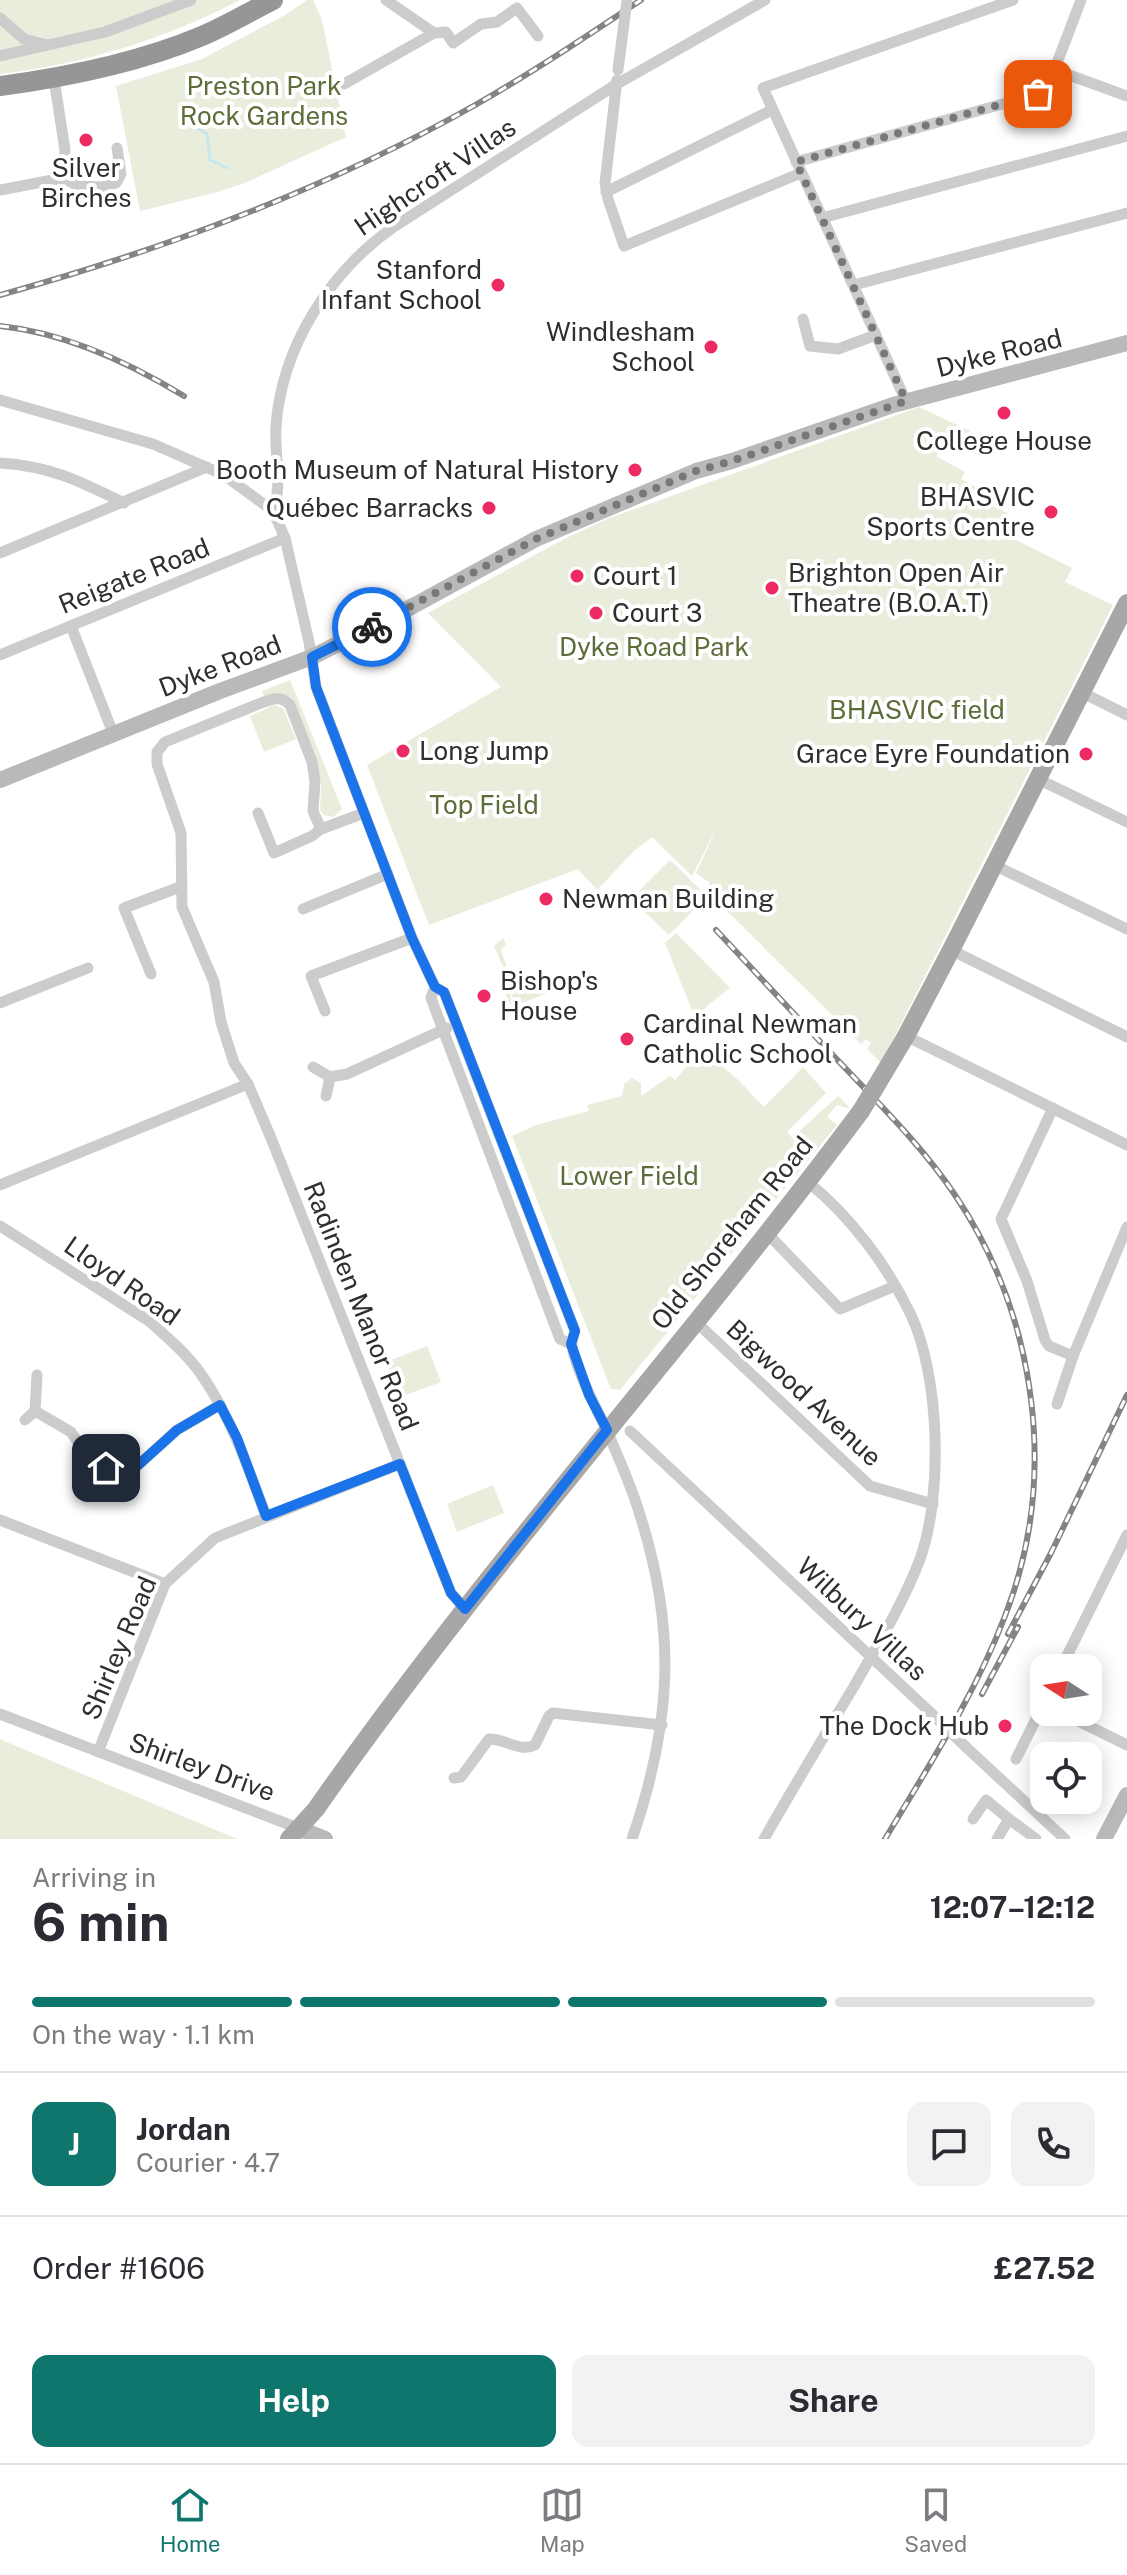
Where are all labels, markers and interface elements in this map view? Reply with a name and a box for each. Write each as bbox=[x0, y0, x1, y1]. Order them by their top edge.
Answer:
pin bbox=[1004, 60, 1072, 128]
park label: Preston Park Rock Gardens bbox=[180, 70, 348, 131]
icon: bag bbox=[1016, 72, 1060, 116]
street label: Highcroft Villas bbox=[348, 111, 521, 242]
marker: Silver Birches bbox=[77, 131, 95, 149]
place label: Silver Birches bbox=[41, 152, 131, 213]
place label: Stanford Infant School bbox=[321, 254, 482, 315]
marker: Stanford Infant School bbox=[489, 276, 507, 294]
place label: Windlesham School bbox=[546, 316, 695, 377]
street label: Dyke Road bbox=[933, 322, 1065, 383]
marker: Windlesham School bbox=[702, 338, 720, 356]
marker: College House bbox=[995, 404, 1013, 422]
place label: College House bbox=[916, 425, 1092, 456]
place label: Booth Museum of Natural History bbox=[216, 454, 619, 485]
marker: Booth Museum of Natural History bbox=[626, 461, 644, 479]
place label: BHASVIC Sports Centre bbox=[866, 481, 1035, 542]
place label: Québec Barracks bbox=[266, 492, 473, 523]
marker: Québec Barracks bbox=[480, 499, 498, 517]
marker: BHASVIC Sports Centre bbox=[1042, 503, 1060, 521]
street label: Reigate Road bbox=[54, 531, 214, 620]
place label: Brighton Open Air Theatre (B.O.A.T) bbox=[788, 557, 1004, 618]
place label: Court 1 bbox=[593, 560, 678, 591]
marker: Court 1 bbox=[568, 567, 586, 585]
marker: Brighton Open Air Theatre (B.O.A.T) bbox=[763, 579, 781, 597]
courier bbox=[332, 587, 412, 667]
place label: Court 3 bbox=[612, 597, 702, 628]
marker: Court 3 bbox=[587, 604, 605, 622]
icon: bike bbox=[350, 605, 394, 649]
street label: Dyke Road bbox=[154, 628, 285, 703]
park label: Dyke Road Park bbox=[559, 631, 749, 662]
park label: BHASVIC field bbox=[829, 694, 1005, 725]
place label: Long Jump bbox=[419, 735, 549, 766]
place label: Grace Eyre Foundation bbox=[796, 738, 1070, 769]
marker: Long Jump bbox=[394, 742, 412, 760]
marker: Grace Eyre Foundation bbox=[1077, 745, 1095, 763]
park label: Top Field bbox=[429, 789, 539, 820]
place label: Newman Building bbox=[562, 883, 774, 914]
marker: Newman Building bbox=[537, 890, 555, 908]
place label: Bishop's House bbox=[500, 965, 598, 1026]
marker: Bishop's House bbox=[475, 987, 493, 1005]
place label: Cardinal Newman Catholic School bbox=[643, 1008, 857, 1069]
marker: Cardinal Newman Catholic School bbox=[618, 1030, 636, 1048]
street label: Old Shoreham Road bbox=[644, 1130, 819, 1335]
park label: Lower Field bbox=[559, 1160, 699, 1191]
street label: Radinden Manor Road bbox=[297, 1177, 426, 1435]
street label: Lloyd Road bbox=[59, 1230, 186, 1332]
street label: Bigwood Avenue bbox=[720, 1313, 888, 1472]
pin bbox=[72, 1434, 140, 1502]
icon: home bbox=[84, 1446, 128, 1490]
street label: Wilbury Villas bbox=[791, 1550, 934, 1687]
street label: Shirley Road bbox=[74, 1571, 163, 1724]
north arrow bbox=[1030, 1654, 1102, 1726]
map controls bbox=[1030, 1654, 1102, 1814]
place label: The Dock Hub bbox=[819, 1710, 989, 1741]
marker: The Dock Hub bbox=[996, 1717, 1014, 1735]
street label: Shirley Drive bbox=[125, 1726, 280, 1807]
button: locate bbox=[1030, 1742, 1102, 1814]
text: Arriving in bbox=[32, 1862, 156, 1893]
text: 12:07–12:12 bbox=[930, 1889, 1095, 1925]
text: 6 min bbox=[32, 1892, 170, 1953]
text: On the way · 1.1 km bbox=[32, 2019, 255, 2050]
button: chat bbox=[907, 2102, 991, 2186]
button: phone bbox=[1011, 2102, 1095, 2186]
text: Jordan bbox=[136, 2111, 231, 2147]
text: J bbox=[68, 2126, 80, 2162]
text: Courier · 4.7 bbox=[136, 2147, 280, 2178]
text: Order #1606 bbox=[32, 2250, 205, 2286]
text: £27.52 bbox=[994, 2250, 1095, 2286]
button: Help bbox=[32, 2355, 556, 2447]
button: Share bbox=[572, 2355, 1095, 2447]
tab: Home bbox=[160, 2483, 220, 2557]
tab: Map bbox=[540, 2483, 585, 2557]
tab: Saved bbox=[904, 2483, 967, 2557]

